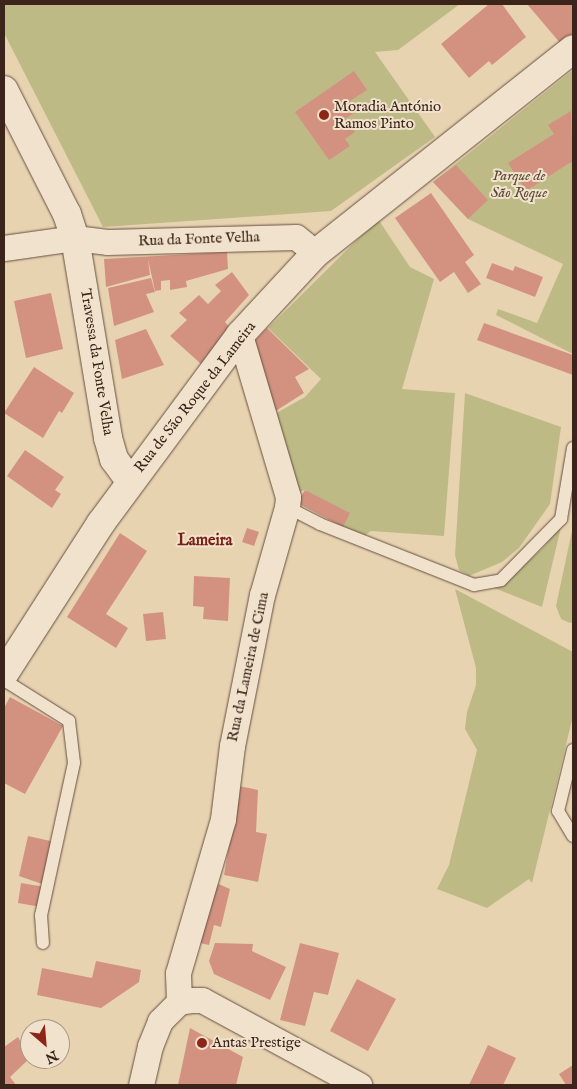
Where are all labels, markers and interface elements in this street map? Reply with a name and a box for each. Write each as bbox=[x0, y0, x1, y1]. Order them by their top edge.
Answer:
place label: Moradia António Ramos Pinto bbox=[334, 97, 441, 132]
marker: Moradia António Ramos Pinto bbox=[318, 109, 330, 121]
park label: Parque de São Roque bbox=[491, 166, 547, 201]
street label: Rua da Fonte Velha bbox=[138, 228, 260, 250]
street label: Travessa da Fonte Velha bbox=[77, 287, 117, 437]
street label: Rua de São Roque da Lameira bbox=[130, 318, 260, 476]
district label: Lameira bbox=[177, 531, 233, 551]
street label: Rua da Lameira de Cima bbox=[223, 591, 273, 743]
north arrow bbox=[20, 1019, 70, 1069]
place label: Antas Prestige bbox=[212, 1034, 301, 1052]
marker: Antas Prestige bbox=[196, 1037, 208, 1049]
text: N bbox=[42, 1046, 61, 1067]

